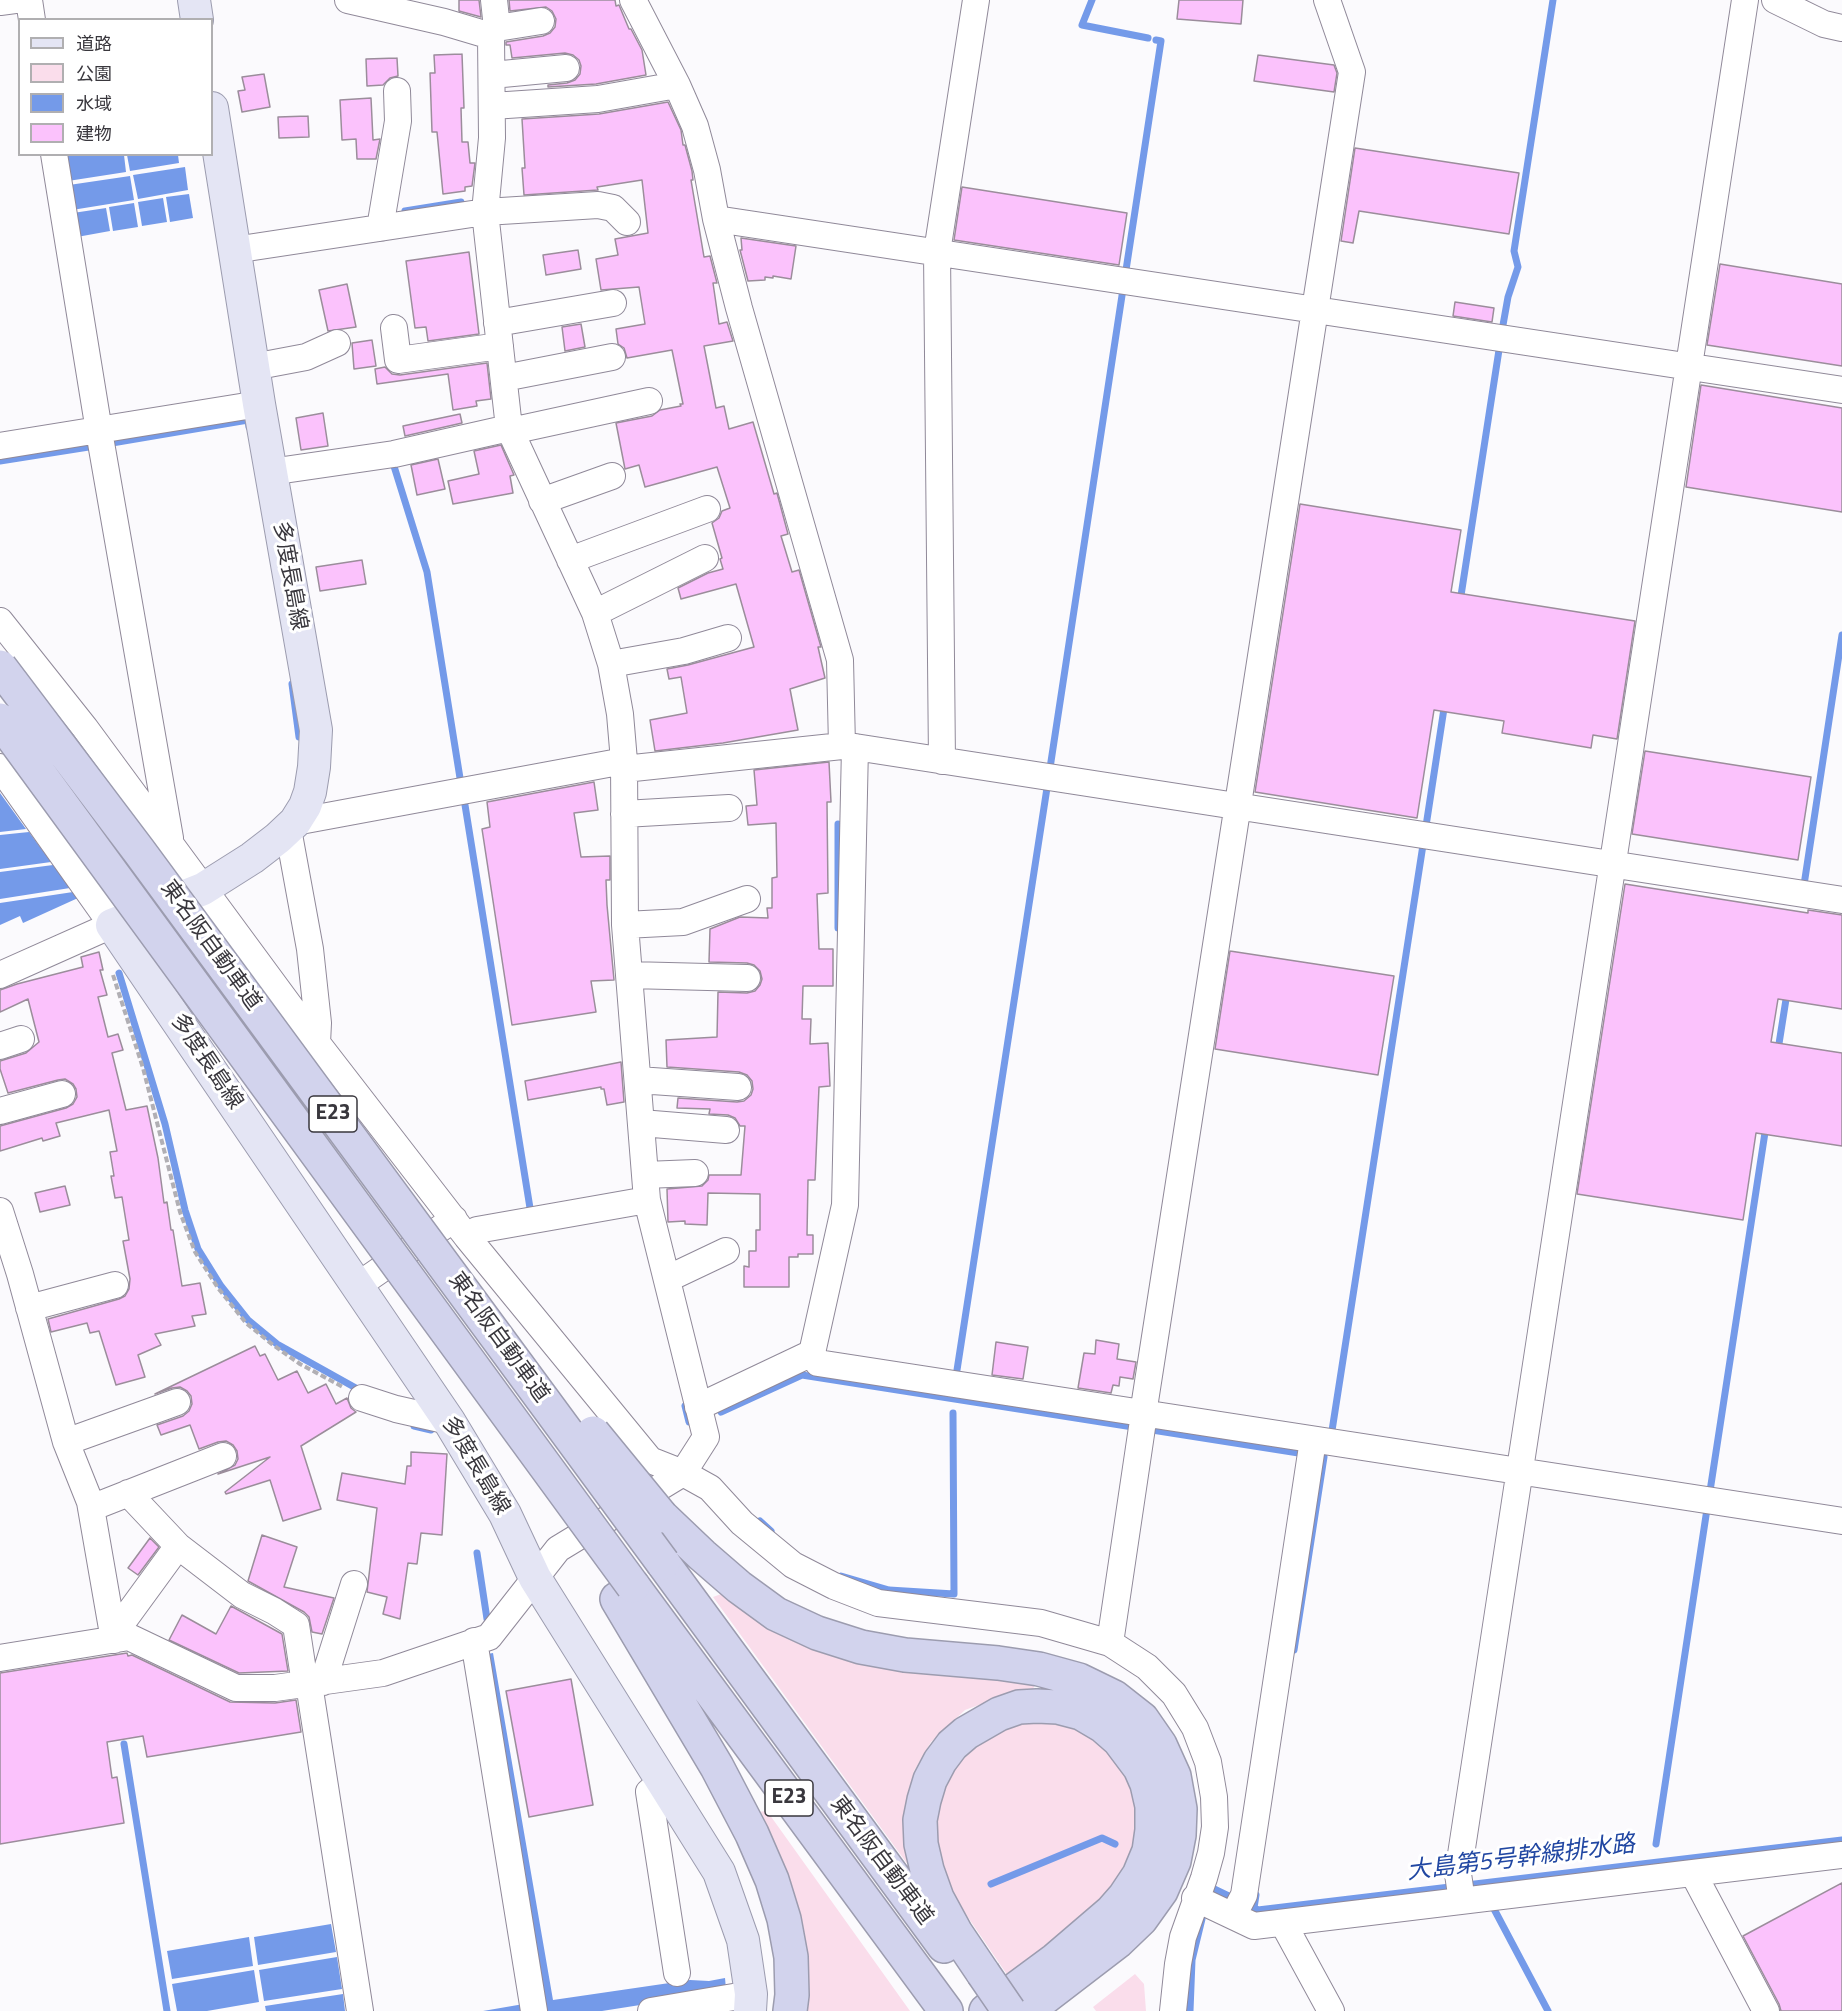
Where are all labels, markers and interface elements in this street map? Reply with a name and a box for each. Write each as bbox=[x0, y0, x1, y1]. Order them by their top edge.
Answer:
legend bbox=[18, 18, 213, 156]
text: 道路 bbox=[76, 30, 112, 57]
text: 公園 bbox=[76, 60, 112, 87]
text: 水域 bbox=[76, 90, 112, 117]
text: 建物 bbox=[76, 120, 112, 147]
street label: 多度長島線 bbox=[266, 520, 312, 632]
street label: 東名阪自動車道 bbox=[154, 876, 266, 1016]
street label: 多度長島線 bbox=[164, 1009, 248, 1115]
road number: E23 bbox=[309, 1096, 357, 1132]
street label: 東名阪自動車道 bbox=[442, 1268, 554, 1408]
street label: 多度長島線 bbox=[435, 1412, 515, 1520]
road number: E23 bbox=[765, 1780, 813, 1816]
street label: 東名阪自動車道 bbox=[824, 1792, 938, 1930]
water label: 大島第5号幹線排水路 bbox=[1405, 1831, 1637, 1887]

